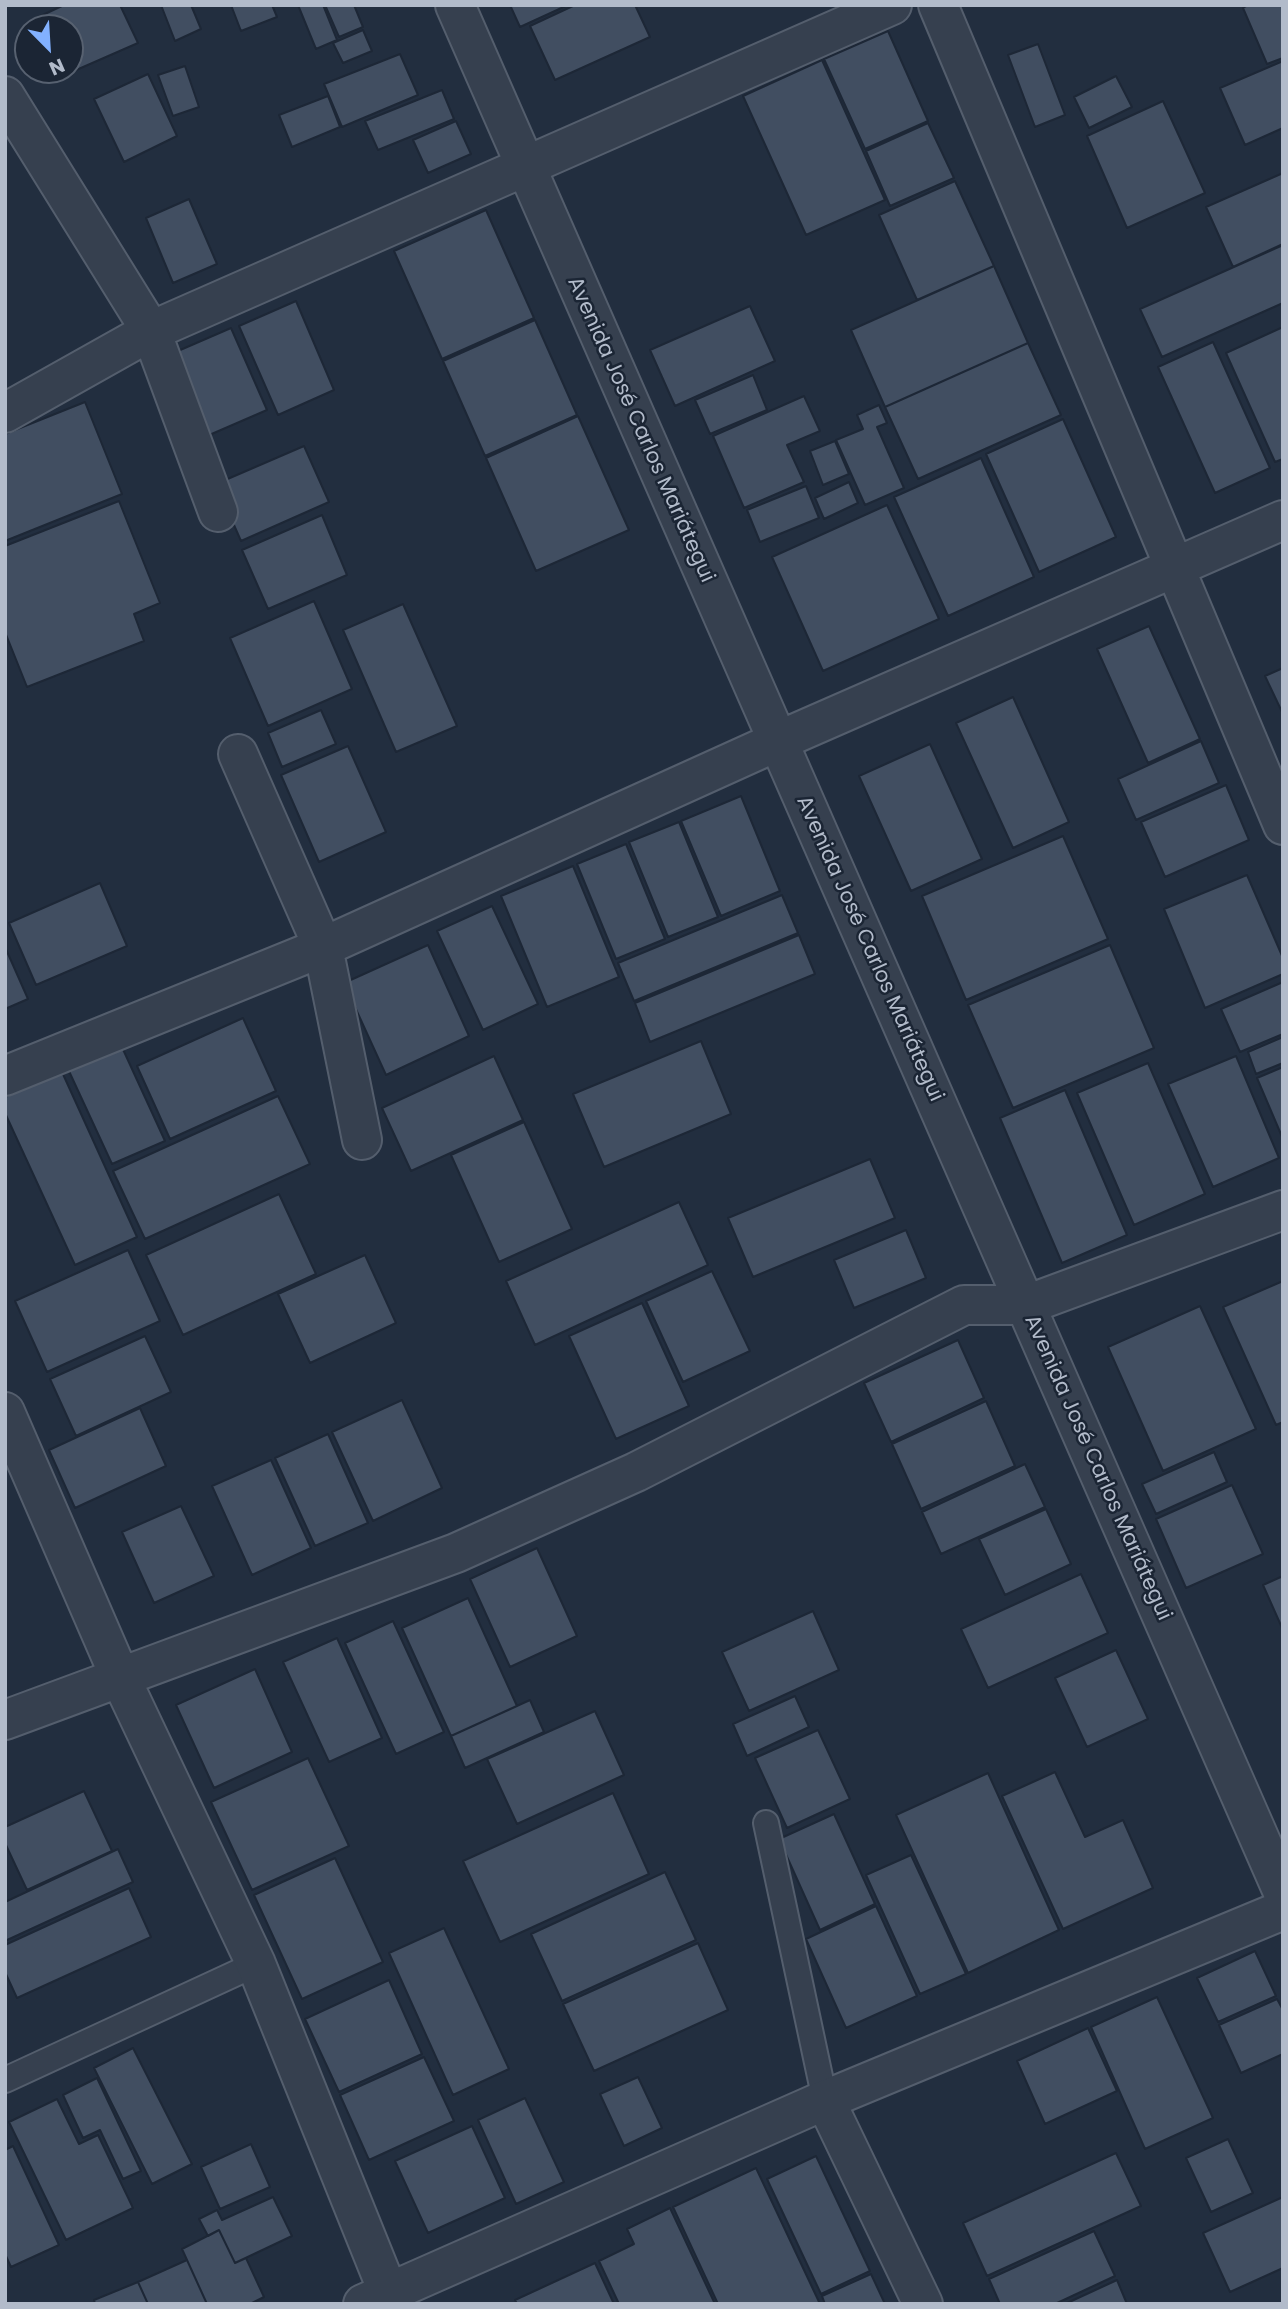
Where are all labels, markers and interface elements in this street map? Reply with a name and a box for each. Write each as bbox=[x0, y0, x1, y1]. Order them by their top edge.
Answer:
north arrow bbox=[14, 14, 84, 84]
text: N bbox=[45, 52, 69, 82]
street label: Avenida José Carlos Mariátegui bbox=[561, 273, 719, 587]
street label: Avenida José Carlos Mariátegui bbox=[790, 792, 948, 1106]
street label: Avenida José Carlos Mariátegui bbox=[1018, 1311, 1176, 1625]

